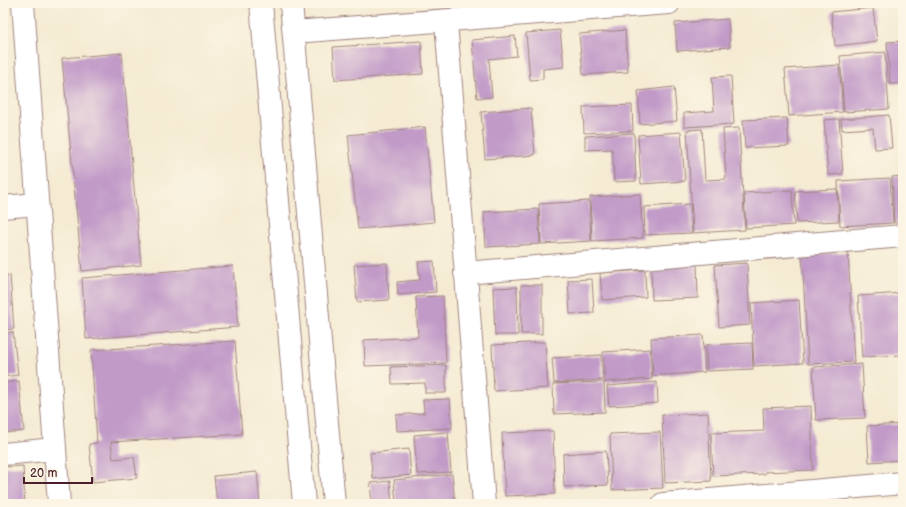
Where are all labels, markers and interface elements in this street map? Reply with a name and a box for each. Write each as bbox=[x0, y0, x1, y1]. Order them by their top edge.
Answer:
scale bar bbox=[24, 459, 92, 485]
text: 20 m bbox=[30, 466, 57, 481]

